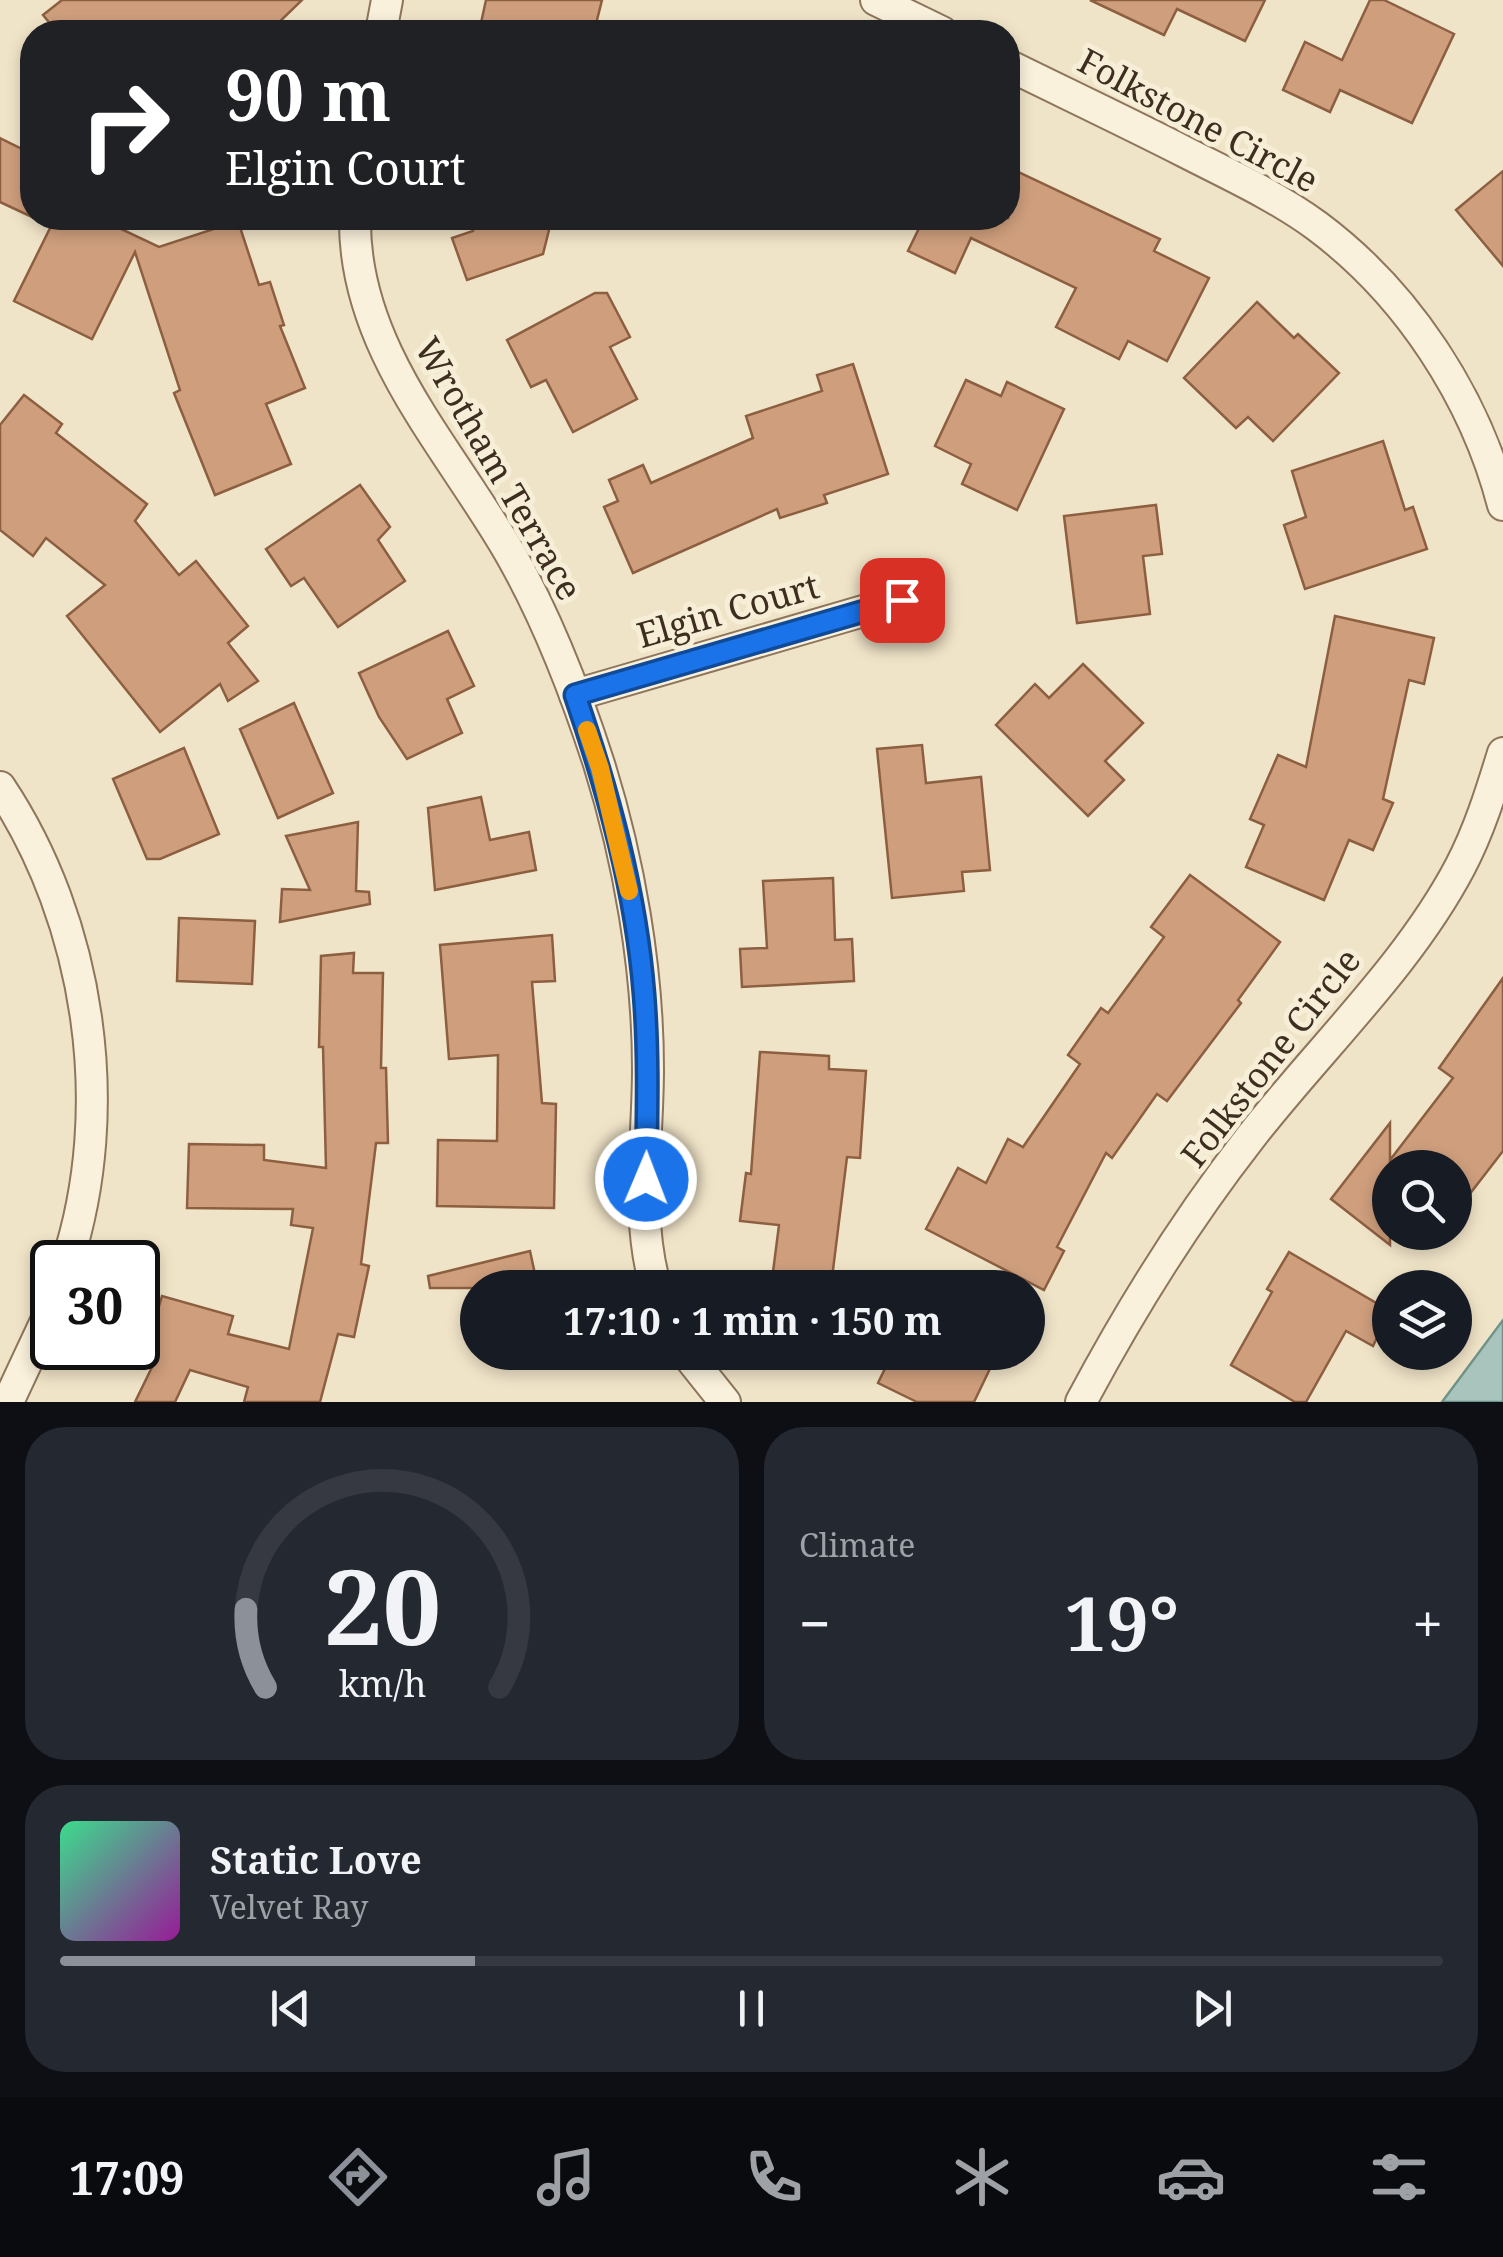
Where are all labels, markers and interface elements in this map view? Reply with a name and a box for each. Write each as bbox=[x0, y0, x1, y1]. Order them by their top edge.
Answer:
street label: Folkstone Circle bbox=[1070, 37, 1327, 203]
text: 90 m bbox=[225, 46, 391, 142]
icon: right bbox=[60, 60, 190, 190]
text: Elgin Court bbox=[225, 137, 466, 198]
street label: Wrotham Terrace bbox=[405, 328, 594, 608]
pin bbox=[860, 558, 945, 643]
street label: Elgin Court bbox=[631, 561, 824, 658]
icon: arrive bbox=[875, 573, 930, 628]
street label: Folkstone Circle bbox=[1170, 938, 1370, 1176]
position arrow bbox=[594, 1127, 698, 1231]
map controls bbox=[1372, 1150, 1472, 1370]
button: search bbox=[1372, 1150, 1472, 1250]
speed limit sign: 30 bbox=[30, 1240, 160, 1370]
button: layers bbox=[1372, 1270, 1472, 1370]
text: 17:10 · 1 min · 150 m bbox=[563, 1294, 942, 1346]
text: Climate bbox=[799, 1523, 915, 1566]
text: 20 bbox=[323, 1534, 441, 1675]
text: 19° bbox=[1064, 1571, 1179, 1673]
text: − bbox=[799, 1585, 831, 1660]
text: + bbox=[1412, 1585, 1443, 1660]
text: km/h bbox=[338, 1659, 426, 1707]
text: Static Love bbox=[210, 1833, 422, 1885]
text: Velvet Ray bbox=[210, 1885, 368, 1928]
icon: previous bbox=[263, 1981, 318, 2036]
icon: pause bbox=[724, 1981, 779, 2036]
icon: next bbox=[1185, 1981, 1240, 2036]
icon: directions bbox=[323, 2142, 393, 2212]
icon: music bbox=[531, 2142, 601, 2212]
icon: phone bbox=[739, 2142, 809, 2212]
icon: climate bbox=[947, 2142, 1017, 2212]
icon: car bbox=[1156, 2142, 1226, 2212]
icon: filters bbox=[1364, 2142, 1434, 2212]
text: 17:09 bbox=[69, 2147, 185, 2208]

